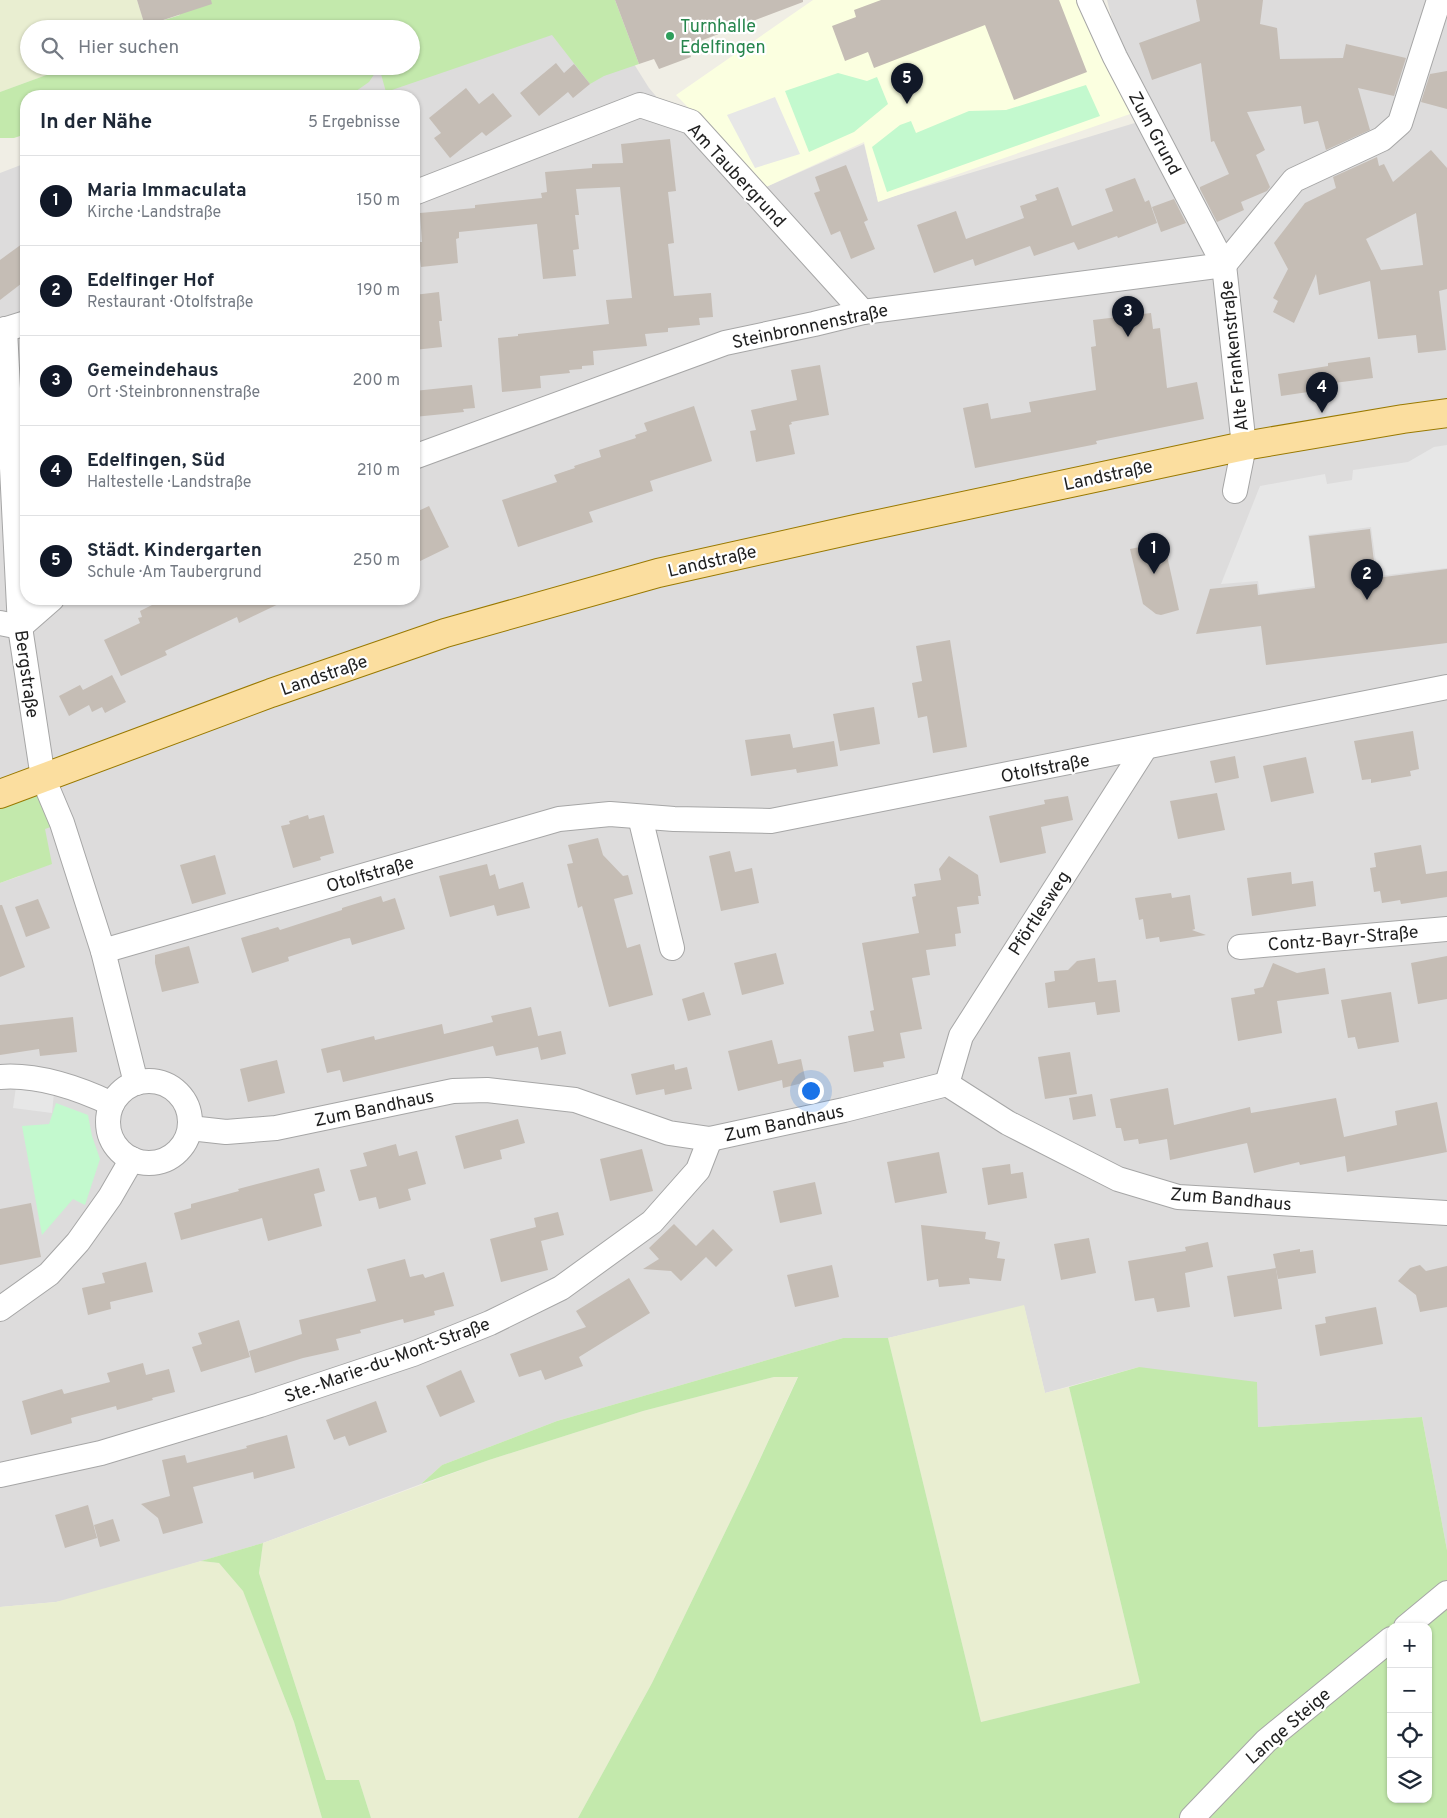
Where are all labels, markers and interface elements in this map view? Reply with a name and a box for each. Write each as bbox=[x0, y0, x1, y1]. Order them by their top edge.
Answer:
place label: Turnhalle Edelfingen bbox=[680, 16, 766, 60]
search box bbox=[20, 20, 420, 75]
marker: Turnhalle Edelfingen bbox=[664, 30, 676, 42]
icon: search bbox=[38, 34, 66, 62]
text: Hier suchen bbox=[78, 36, 179, 60]
pin: 5 bbox=[891, 63, 923, 104]
street label: Zum Grund bbox=[1122, 88, 1185, 179]
text: In der Nähe bbox=[40, 109, 152, 136]
text: 5 Ergebnisse bbox=[308, 113, 400, 133]
street label: Am Taubergrund bbox=[682, 119, 790, 233]
text: Maria Immaculata bbox=[87, 179, 247, 203]
text: 1 bbox=[53, 191, 59, 211]
text: 150 m bbox=[357, 191, 400, 211]
text: Kirche · Landstraße bbox=[87, 203, 221, 223]
text: Edelfinger Hof bbox=[87, 269, 214, 293]
street label: Alte Frankenstraße bbox=[1216, 279, 1255, 433]
text: 2 bbox=[51, 281, 61, 301]
text: 190 m bbox=[357, 281, 400, 301]
text: Restaurant · Otolfstraße bbox=[87, 293, 253, 313]
pin: 3 bbox=[1112, 296, 1144, 337]
street label: Steinbronnenstraße bbox=[730, 300, 890, 355]
text: Gemeindehaus bbox=[87, 359, 219, 383]
text: 3 bbox=[51, 371, 61, 391]
text: 200 m bbox=[352, 371, 400, 391]
pin: 4 bbox=[1306, 372, 1338, 413]
text: Ort · Steinbronnenstraße bbox=[87, 383, 260, 403]
text: Edelfingen, Süd bbox=[87, 449, 225, 473]
street label: Landstraße bbox=[1062, 456, 1155, 497]
text: 4 bbox=[51, 461, 61, 481]
text: 210 m bbox=[357, 461, 400, 481]
text: Haltestelle · Landstraße bbox=[87, 473, 251, 493]
pin: 1 bbox=[1138, 533, 1170, 574]
text: Städt. Kindergarten bbox=[87, 539, 262, 563]
street label: Landstraße bbox=[666, 541, 759, 584]
text: 5 bbox=[51, 551, 61, 571]
text: 250 m bbox=[353, 551, 400, 571]
pin: 2 bbox=[1351, 559, 1383, 600]
text: Schule · Am Taubergrund bbox=[87, 563, 262, 583]
street label: Bergstraße bbox=[8, 629, 43, 720]
street label: Landstraße bbox=[278, 651, 371, 702]
street label: Otolfstraße bbox=[999, 750, 1092, 789]
street label: Otolfstraße bbox=[324, 852, 417, 899]
street label: Pförtlesweg bbox=[1004, 867, 1076, 961]
street label: Contz-Bayr-Straße bbox=[1267, 921, 1419, 958]
your location bbox=[798, 1078, 824, 1104]
street label: Zum Bandhaus bbox=[312, 1086, 436, 1133]
street label: Zum Bandhaus bbox=[722, 1101, 846, 1148]
street label: Zum Bandhaus bbox=[1169, 1184, 1293, 1217]
street label: Ste.-Marie-du-Mont-Straße bbox=[282, 1313, 493, 1409]
map controls bbox=[1387, 1623, 1432, 1803]
button: + bbox=[1387, 1623, 1432, 1668]
button: − bbox=[1387, 1668, 1432, 1713]
street label: Lange Steige bbox=[1242, 1684, 1336, 1770]
button: locate bbox=[1387, 1713, 1432, 1758]
button: layers bbox=[1387, 1758, 1432, 1803]

